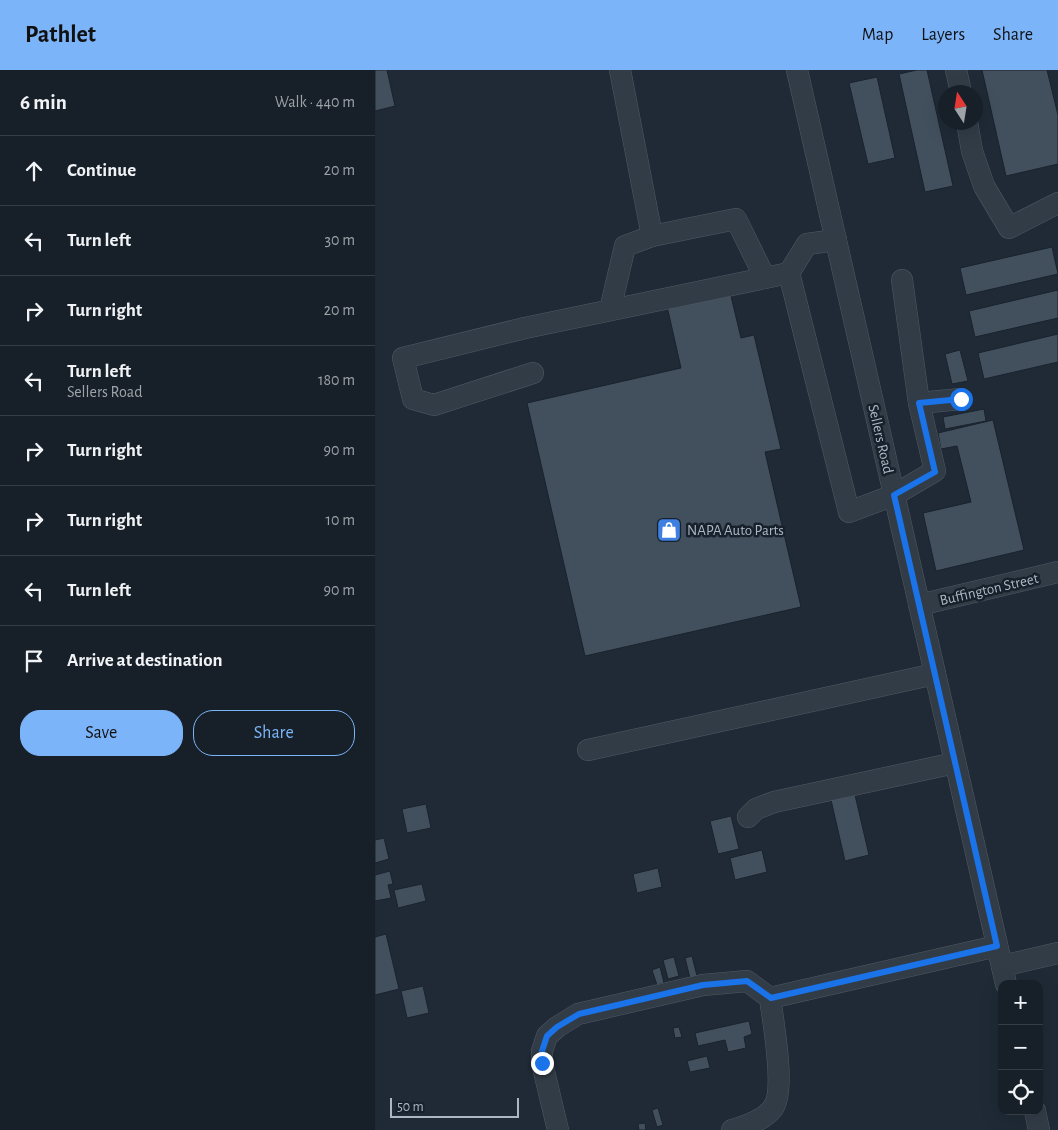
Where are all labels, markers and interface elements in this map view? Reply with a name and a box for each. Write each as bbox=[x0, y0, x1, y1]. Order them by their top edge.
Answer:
text: Pathlet bbox=[25, 23, 96, 47]
text: Map bbox=[862, 26, 893, 44]
text: Layers bbox=[921, 26, 965, 44]
text: Share bbox=[993, 26, 1033, 44]
north arrow bbox=[938, 85, 983, 130]
text: 6 min bbox=[20, 92, 67, 113]
text: Walk · 440 m bbox=[275, 94, 355, 110]
icon: ahead bbox=[20, 157, 48, 185]
text: Continue bbox=[67, 161, 136, 180]
text: 20 m bbox=[324, 162, 355, 178]
icon: left bbox=[20, 227, 48, 255]
text: Turn left bbox=[67, 231, 131, 250]
text: 30 m bbox=[325, 232, 355, 248]
icon: right bbox=[20, 297, 48, 325]
text: Turn right bbox=[67, 301, 142, 320]
text: 20 m bbox=[324, 302, 355, 318]
text: Turn left bbox=[67, 362, 131, 381]
icon: left bbox=[20, 367, 48, 395]
text: 180 m bbox=[318, 372, 355, 388]
text: Sellers Road bbox=[67, 384, 142, 400]
route start bbox=[950, 388, 973, 411]
street label: Sellers Road bbox=[865, 403, 896, 475]
icon: right bbox=[20, 437, 48, 465]
text: Turn right bbox=[67, 441, 142, 460]
text: 90 m bbox=[324, 442, 355, 458]
icon: right bbox=[20, 507, 48, 535]
text: Turn right bbox=[67, 511, 142, 530]
text: 10 m bbox=[326, 512, 355, 528]
shop icon: NAPA Auto Parts bbox=[656, 517, 682, 543]
place label: NAPA Auto Parts bbox=[687, 523, 784, 538]
street label: Buffington Street bbox=[938, 571, 1040, 608]
icon: left bbox=[20, 577, 48, 605]
text: Turn left bbox=[67, 581, 131, 600]
text: 90 m bbox=[324, 582, 355, 598]
icon: arrive bbox=[20, 647, 48, 675]
text: Arrive at destination bbox=[67, 651, 223, 670]
button: Save bbox=[20, 710, 183, 756]
button: Share bbox=[193, 710, 355, 756]
map controls bbox=[998, 980, 1043, 1115]
button: + bbox=[998, 980, 1043, 1025]
button: − bbox=[998, 1025, 1043, 1070]
route end bbox=[531, 1052, 554, 1075]
button: locate bbox=[998, 1070, 1043, 1115]
scale bar bbox=[390, 1095, 519, 1118]
text: 50 m bbox=[397, 1100, 424, 1114]

